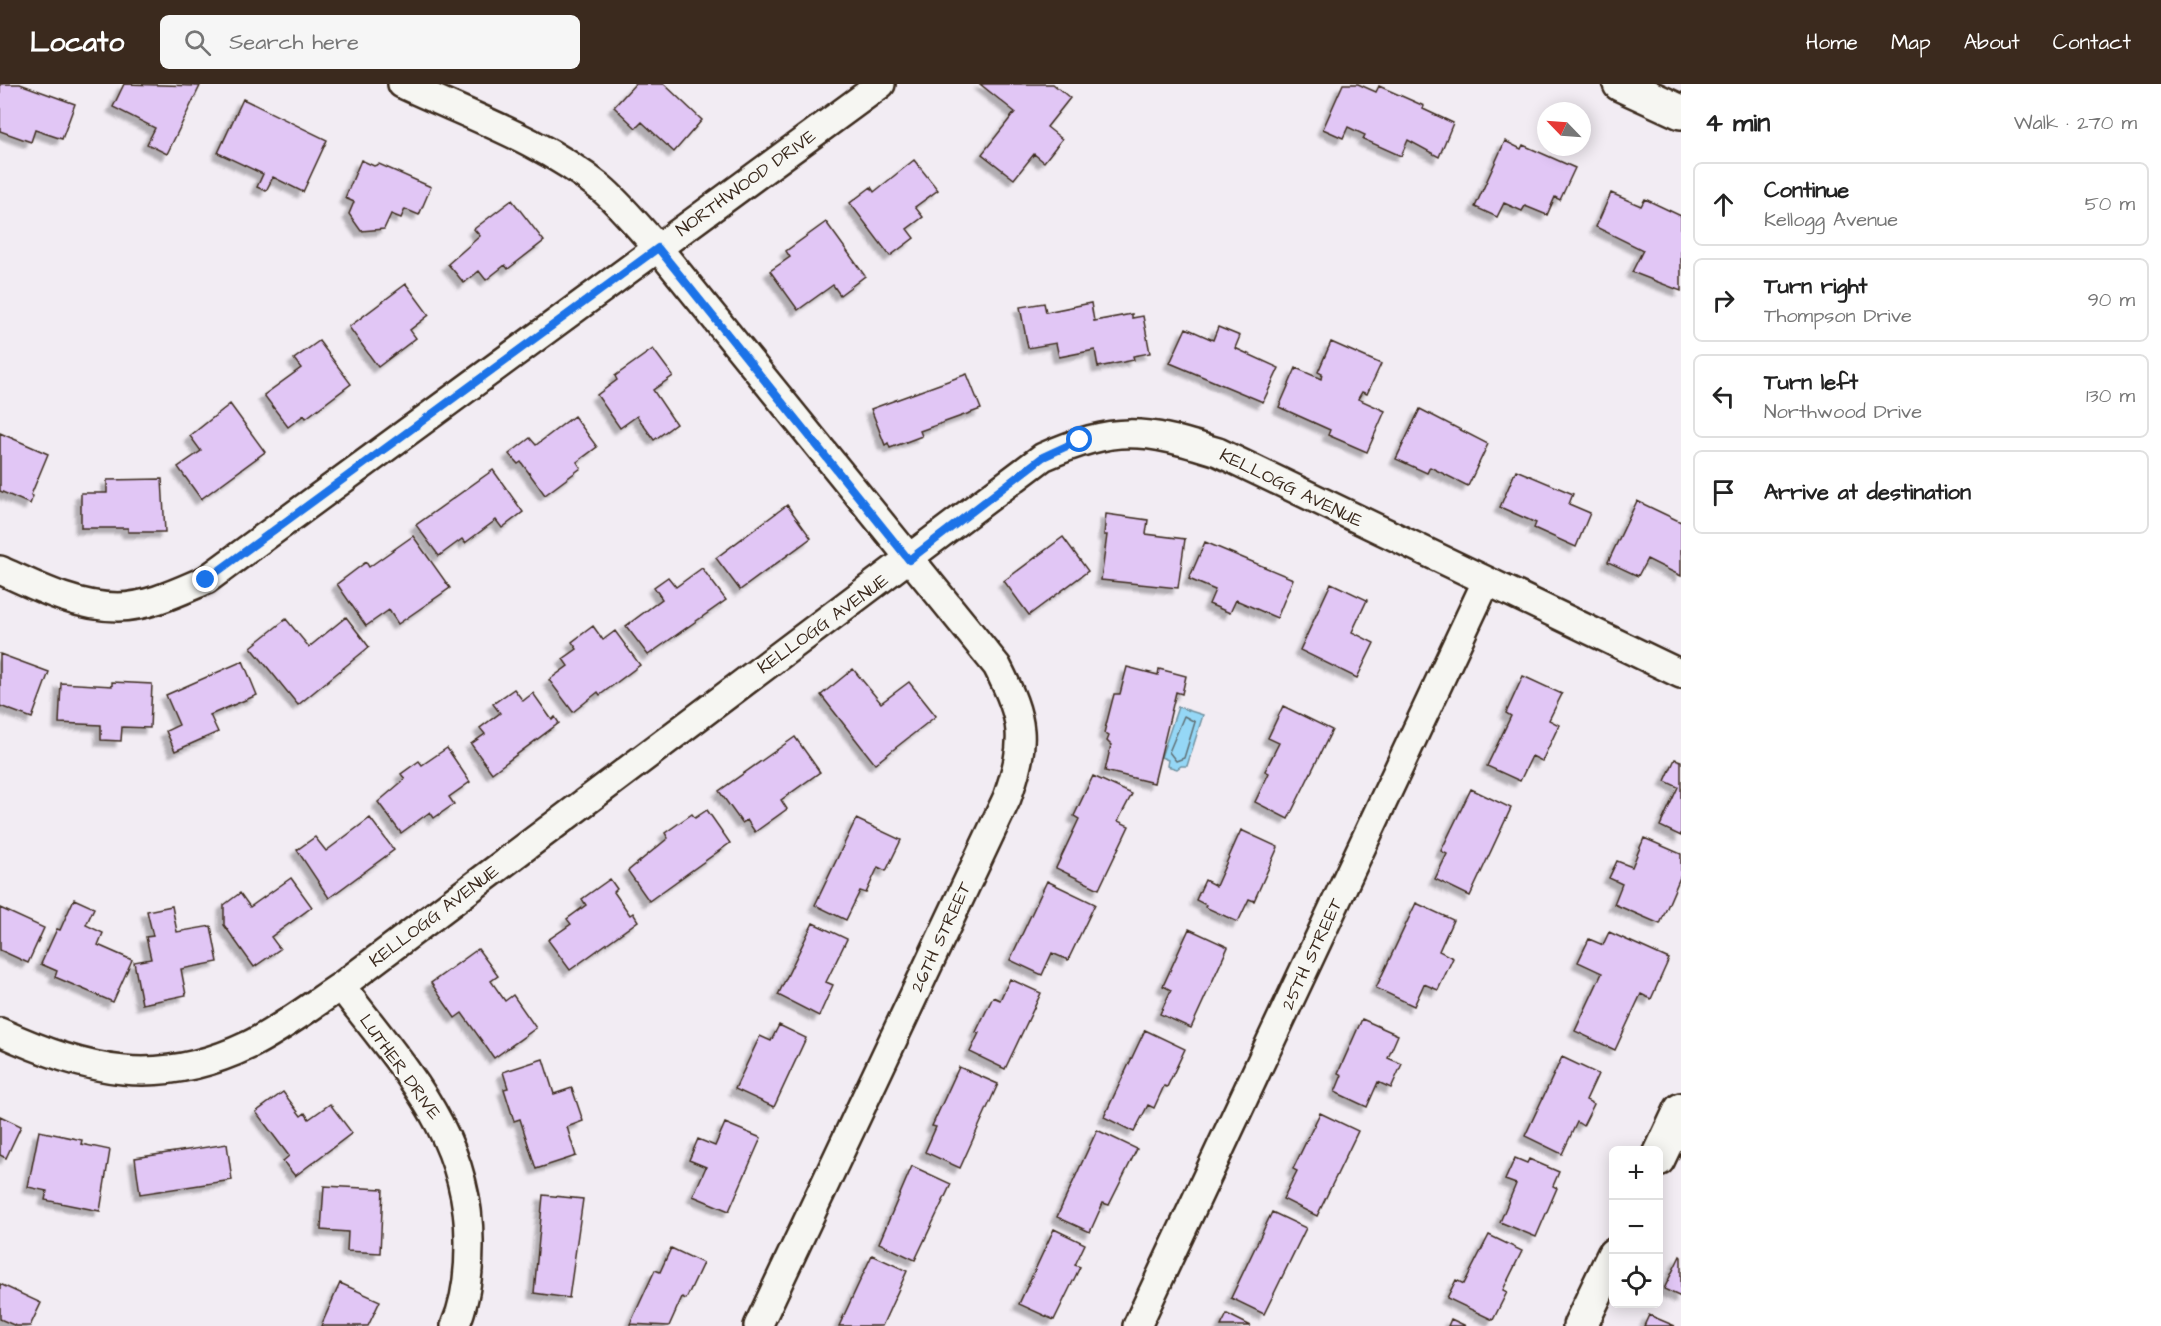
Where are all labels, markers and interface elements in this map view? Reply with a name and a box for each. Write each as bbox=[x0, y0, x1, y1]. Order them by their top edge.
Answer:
search box bbox=[160, 15, 580, 69]
text: Locato bbox=[30, 23, 124, 62]
icon: search bbox=[181, 26, 214, 59]
text: Search here bbox=[229, 27, 359, 58]
text: Home bbox=[1806, 28, 1858, 57]
text: Map bbox=[1891, 28, 1931, 57]
text: About bbox=[1964, 28, 2020, 57]
text: Contact bbox=[2053, 28, 2131, 57]
north arrow bbox=[1537, 102, 1591, 156]
text: 4 min bbox=[1705, 105, 1770, 141]
text: Walk · 270 m bbox=[2014, 109, 2137, 137]
street label: NORTHWOOD DRIVE bbox=[671, 123, 821, 242]
text: Continue bbox=[1764, 175, 1849, 206]
icon: ahead bbox=[1707, 188, 1740, 221]
text: 50 m bbox=[2085, 190, 2135, 218]
text: Kellogg Avenue bbox=[1764, 206, 1898, 234]
text: Turn right bbox=[1764, 271, 1867, 302]
icon: right bbox=[1707, 284, 1740, 317]
text: 90 m bbox=[2087, 286, 2135, 314]
text: Thompson Drive bbox=[1764, 302, 1912, 330]
text: Turn left bbox=[1764, 367, 1858, 398]
icon: left bbox=[1707, 380, 1740, 413]
text: 130 m bbox=[2086, 382, 2135, 410]
text: Northwood Drive bbox=[1764, 398, 1922, 426]
route start bbox=[1066, 426, 1092, 452]
street label: KELLOGG AVENUE bbox=[1215, 443, 1367, 534]
icon: arrive bbox=[1707, 476, 1740, 509]
text: Arrive at destination bbox=[1764, 477, 1971, 508]
route end bbox=[192, 566, 218, 592]
street label: KELLOGG AVENUE bbox=[752, 568, 894, 680]
street label: KELLOGG AVENUE bbox=[364, 859, 504, 973]
street label: 26TH STREET bbox=[905, 877, 978, 996]
street label: 25TH STREET bbox=[1275, 893, 1349, 1014]
street label: LUTHER DRIVE bbox=[353, 1009, 447, 1125]
map controls bbox=[1609, 1146, 1663, 1308]
button: + bbox=[1609, 1146, 1663, 1200]
button: − bbox=[1609, 1200, 1663, 1254]
button: locate bbox=[1609, 1254, 1663, 1308]

